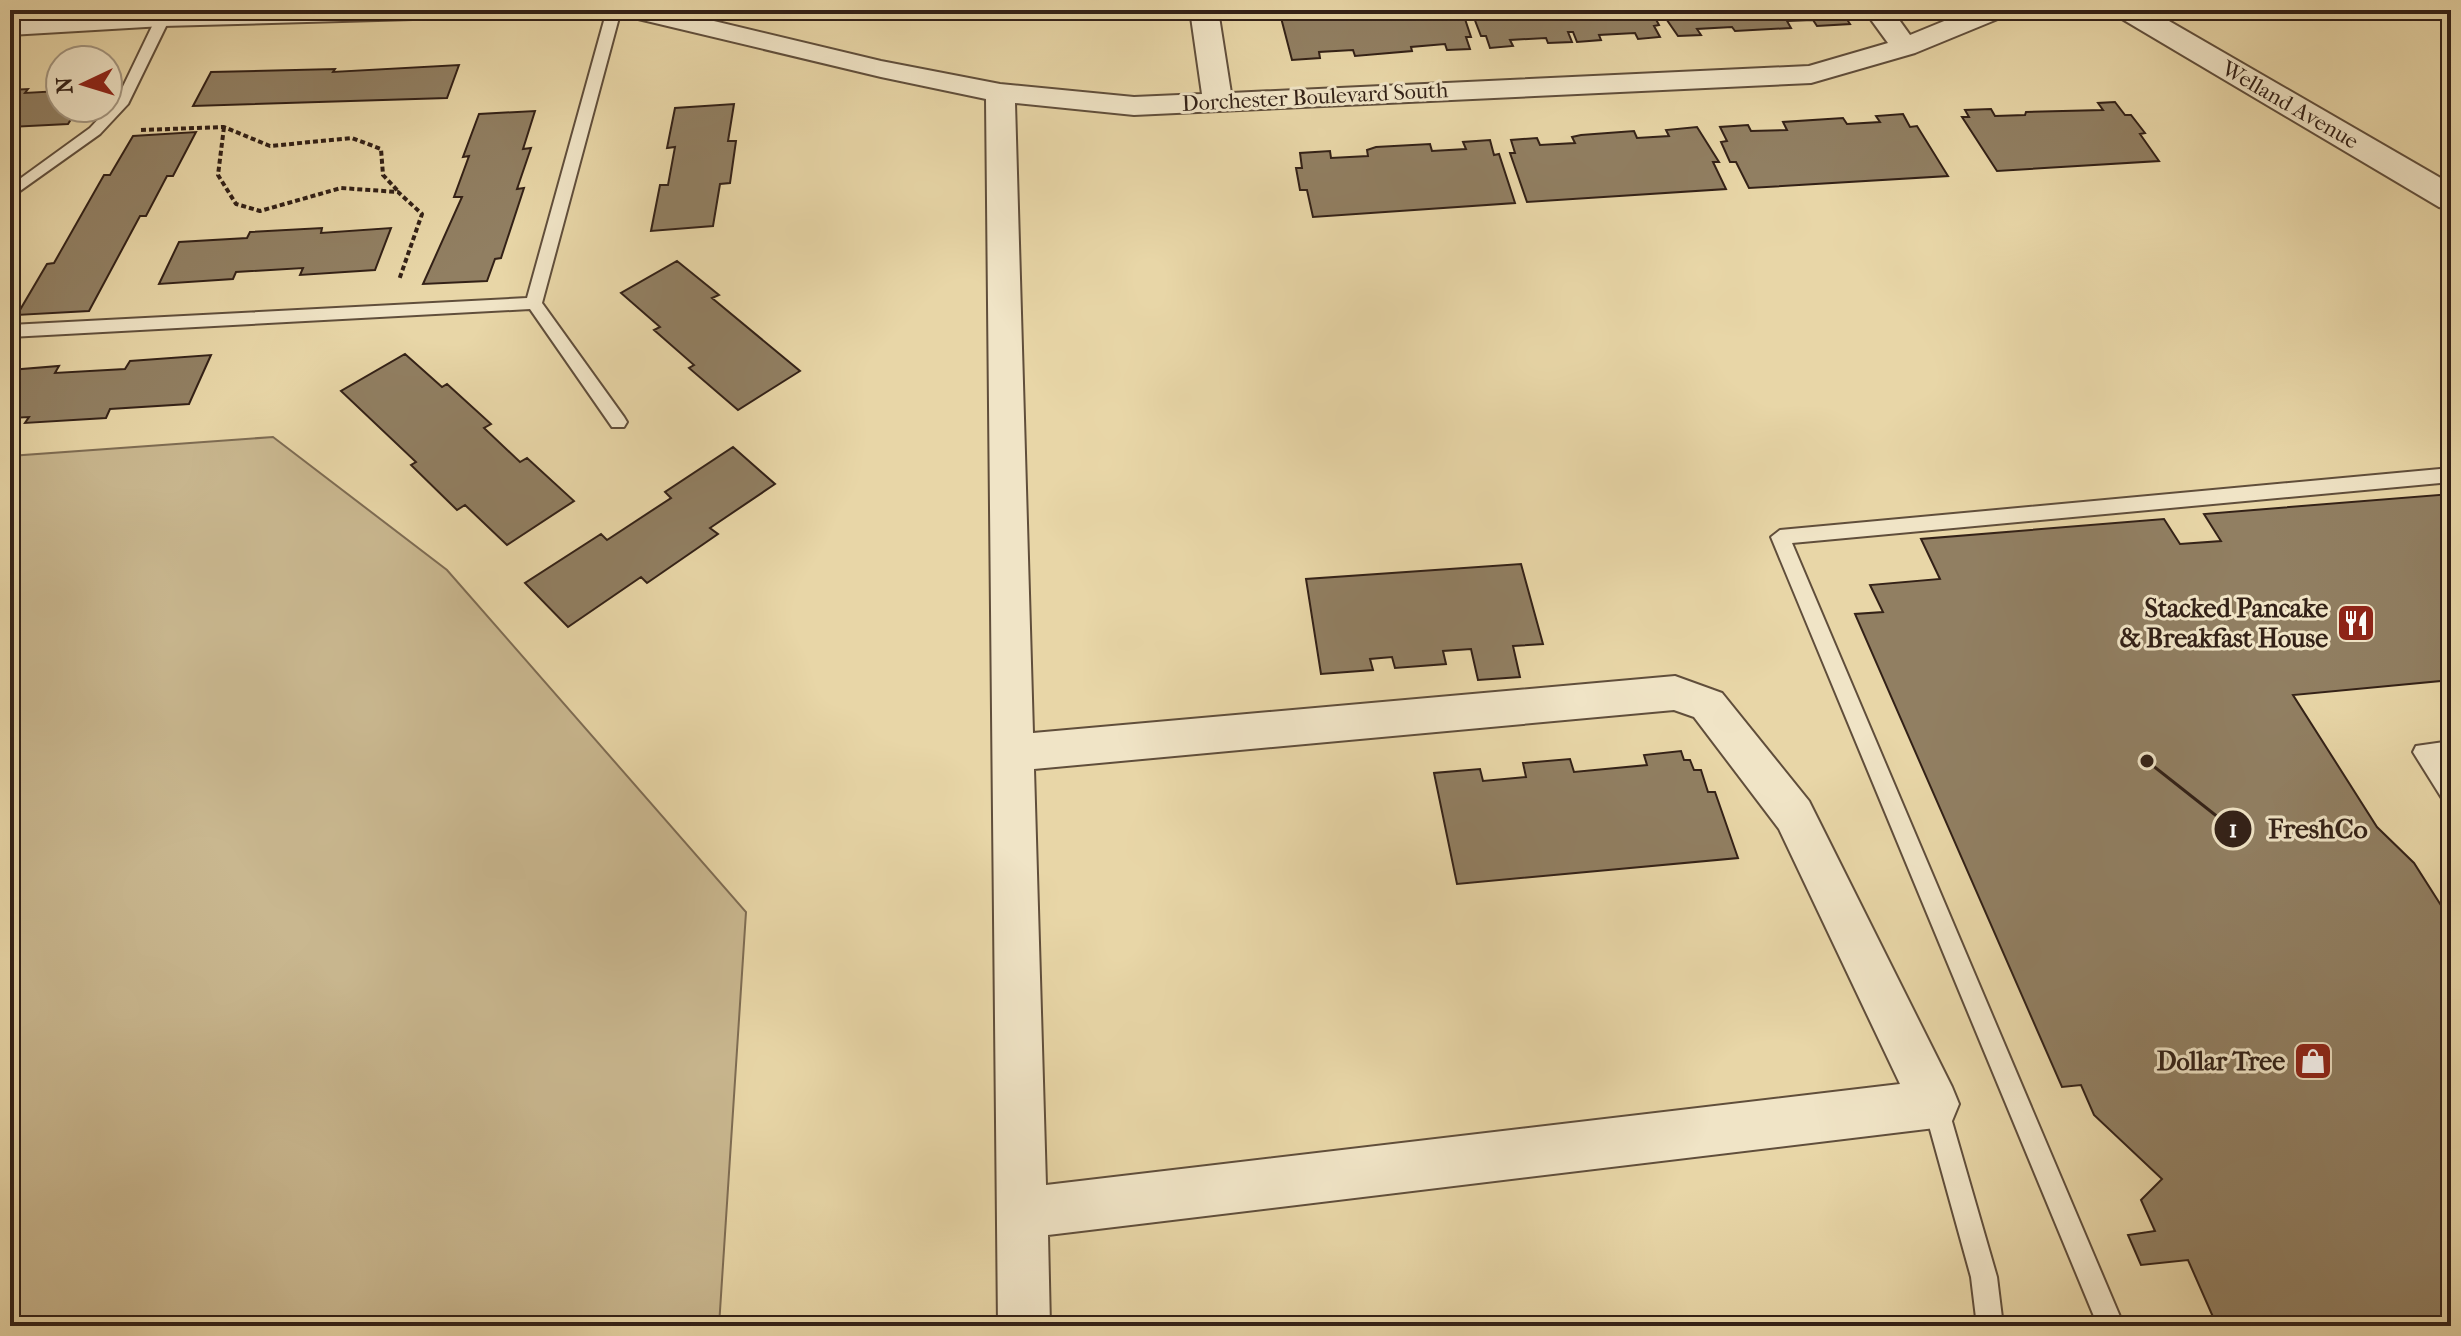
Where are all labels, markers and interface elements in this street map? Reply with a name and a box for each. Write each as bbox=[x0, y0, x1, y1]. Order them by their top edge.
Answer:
north arrow bbox=[44, 44, 124, 124]
street label: Welland Avenue bbox=[2216, 55, 2363, 155]
text: N bbox=[51, 76, 79, 95]
street label: Dorchester Boulevard South bbox=[1181, 77, 1449, 117]
place label: Stacked Pancake & Breakfast House bbox=[2119, 593, 2328, 654]
restaurant icon: Stacked Pancake & Breakfast House bbox=[2335, 602, 2377, 644]
callout: FreshCo bbox=[2213, 803, 2384, 855]
text: FreshCo bbox=[2268, 812, 2368, 845]
text: 1 bbox=[2229, 815, 2237, 843]
shop icon: Dollar Tree bbox=[2292, 1040, 2334, 1082]
place label: Dollar Tree bbox=[2157, 1046, 2285, 1077]

